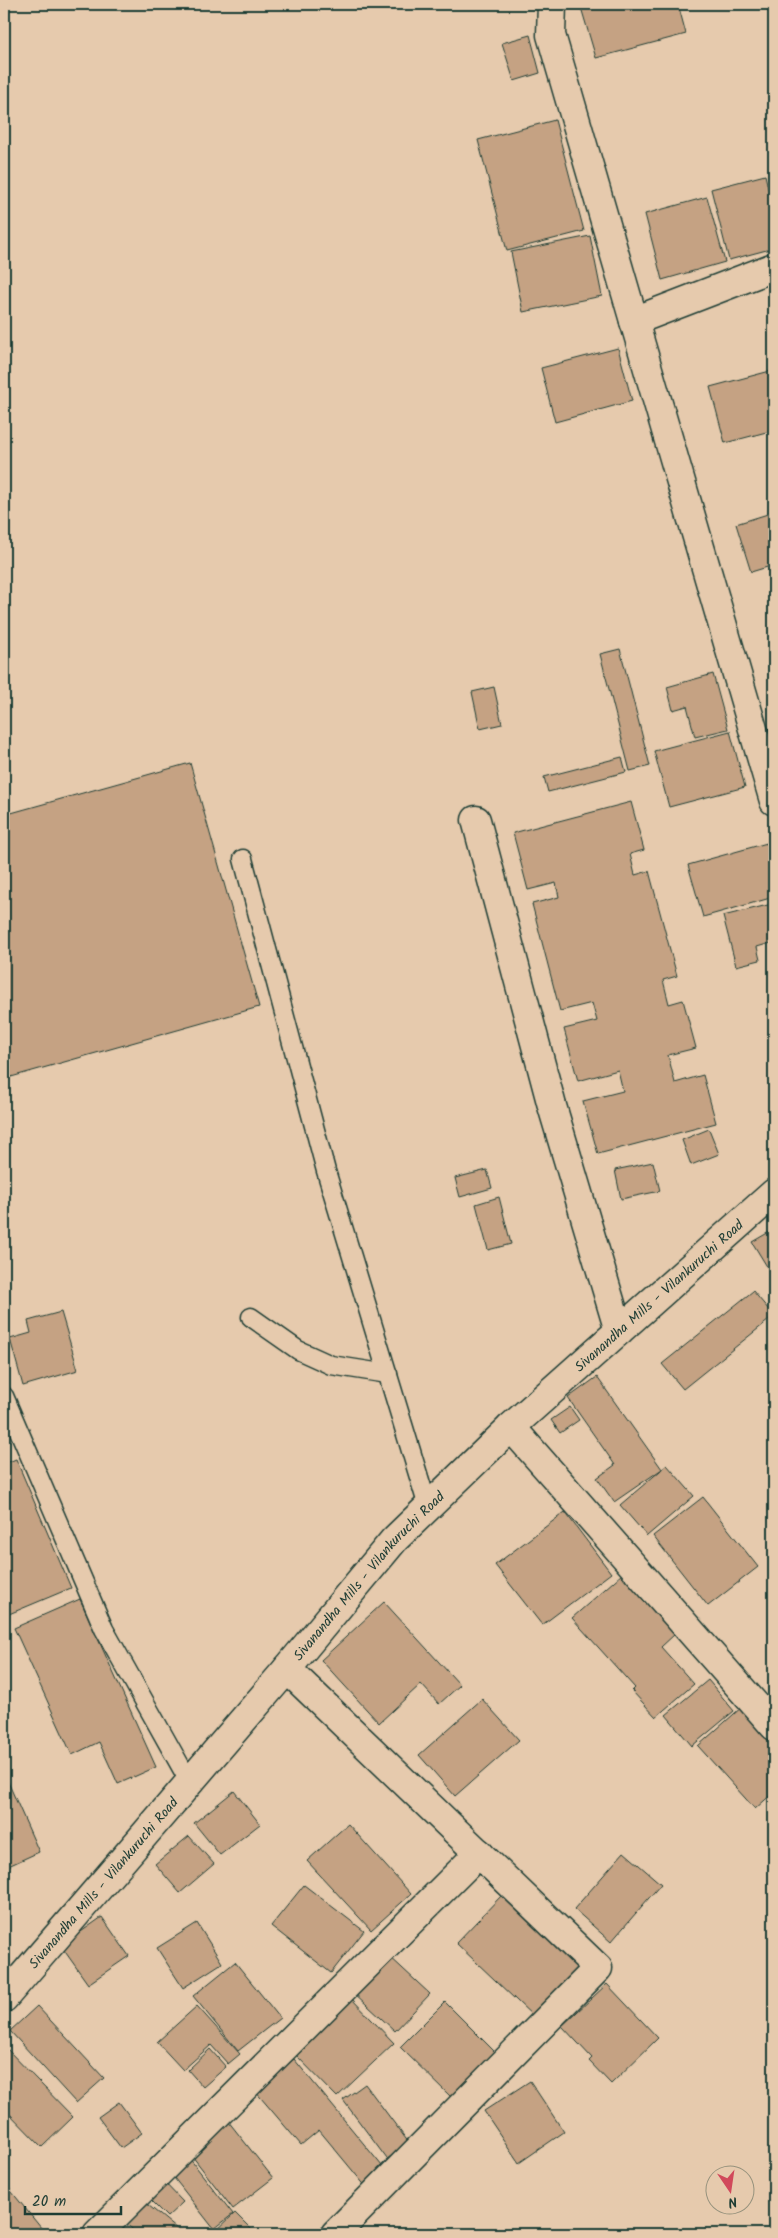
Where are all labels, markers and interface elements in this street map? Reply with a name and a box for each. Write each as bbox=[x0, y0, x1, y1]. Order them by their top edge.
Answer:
street label: Sivanandha Mills - Vilankuruchi Road bbox=[570, 1214, 750, 1378]
street label: Sivanandha Mills - Vilankuruchi Road bbox=[288, 1486, 451, 1666]
street label: Sivanandha Mills - Vilankuruchi Road bbox=[24, 1792, 185, 1974]
north arrow bbox=[706, 2166, 756, 2216]
scale bar bbox=[25, 2183, 121, 2215]
text: 20 m bbox=[32, 2190, 66, 2214]
text: N bbox=[726, 2190, 739, 2213]

